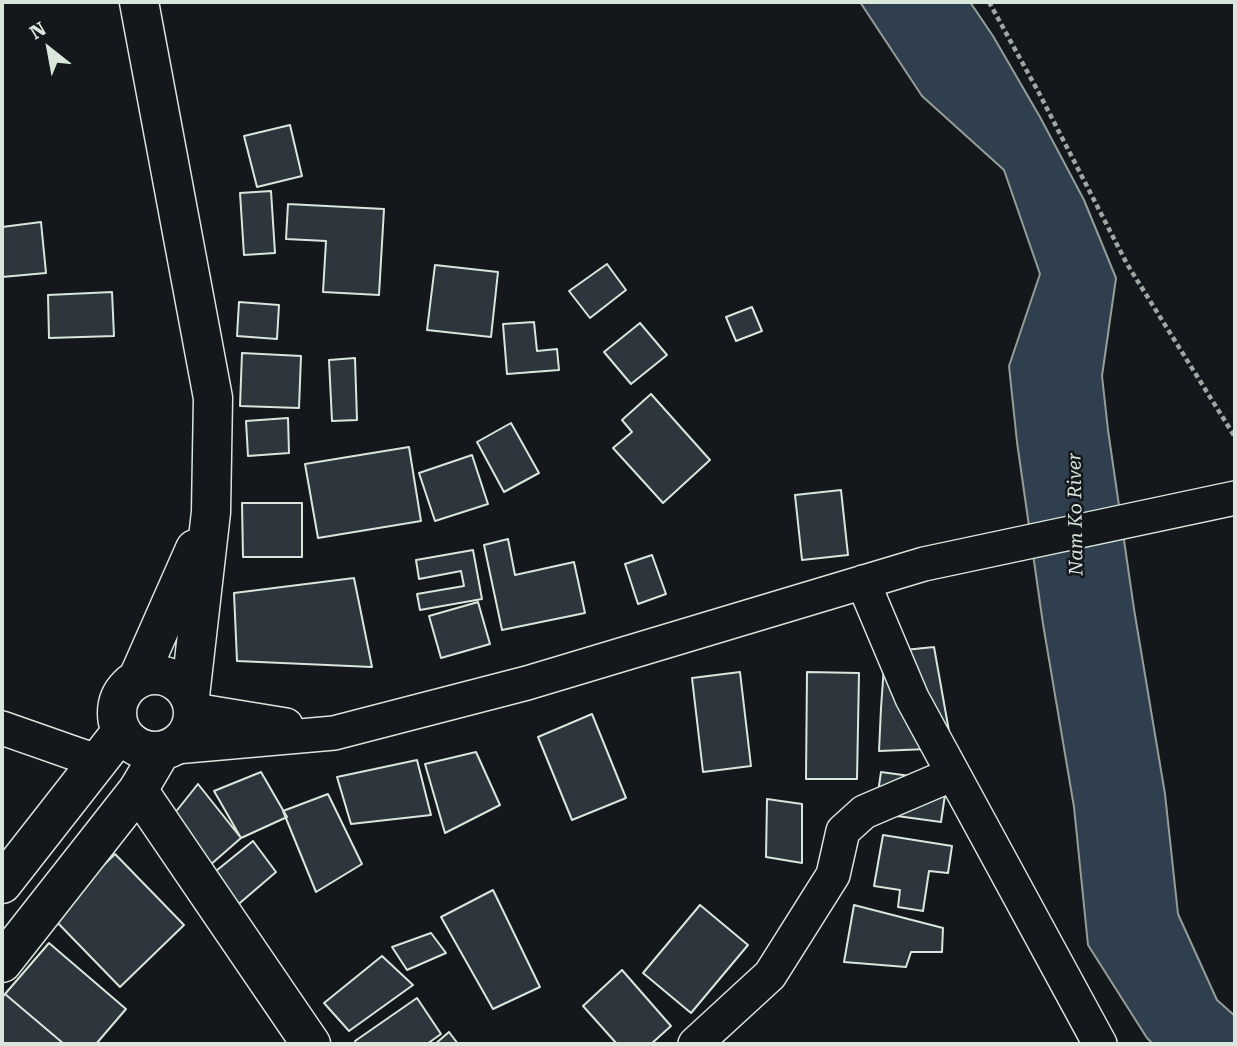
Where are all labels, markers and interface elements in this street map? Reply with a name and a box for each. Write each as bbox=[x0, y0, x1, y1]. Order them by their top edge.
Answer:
north arrow bbox=[14, 14, 84, 84]
text: N bbox=[26, 17, 50, 44]
water label: Nam Ko River bbox=[1064, 452, 1088, 576]

